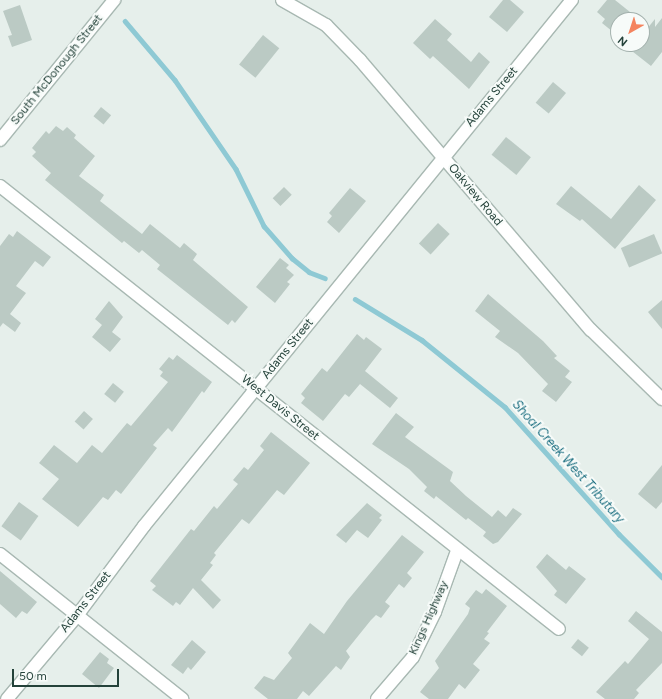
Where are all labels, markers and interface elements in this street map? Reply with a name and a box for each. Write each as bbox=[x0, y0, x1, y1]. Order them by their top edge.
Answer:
street label: South McDonough Street bbox=[8, 12, 106, 128]
north arrow bbox=[610, 12, 650, 52]
text: N bbox=[615, 33, 630, 49]
street label: Adams Street bbox=[463, 64, 521, 130]
street label: Oakview Road bbox=[445, 161, 505, 229]
street label: Adams Street bbox=[259, 316, 317, 382]
street label: West Davis Street bbox=[238, 372, 322, 444]
water label: Shoal Creek West Tributary bbox=[509, 397, 627, 527]
street label: Adams Street bbox=[58, 569, 114, 635]
street label: Kings Highway bbox=[406, 579, 452, 657]
scale bar bbox=[14, 661, 121, 687]
text: 50 m bbox=[19, 669, 47, 683]

